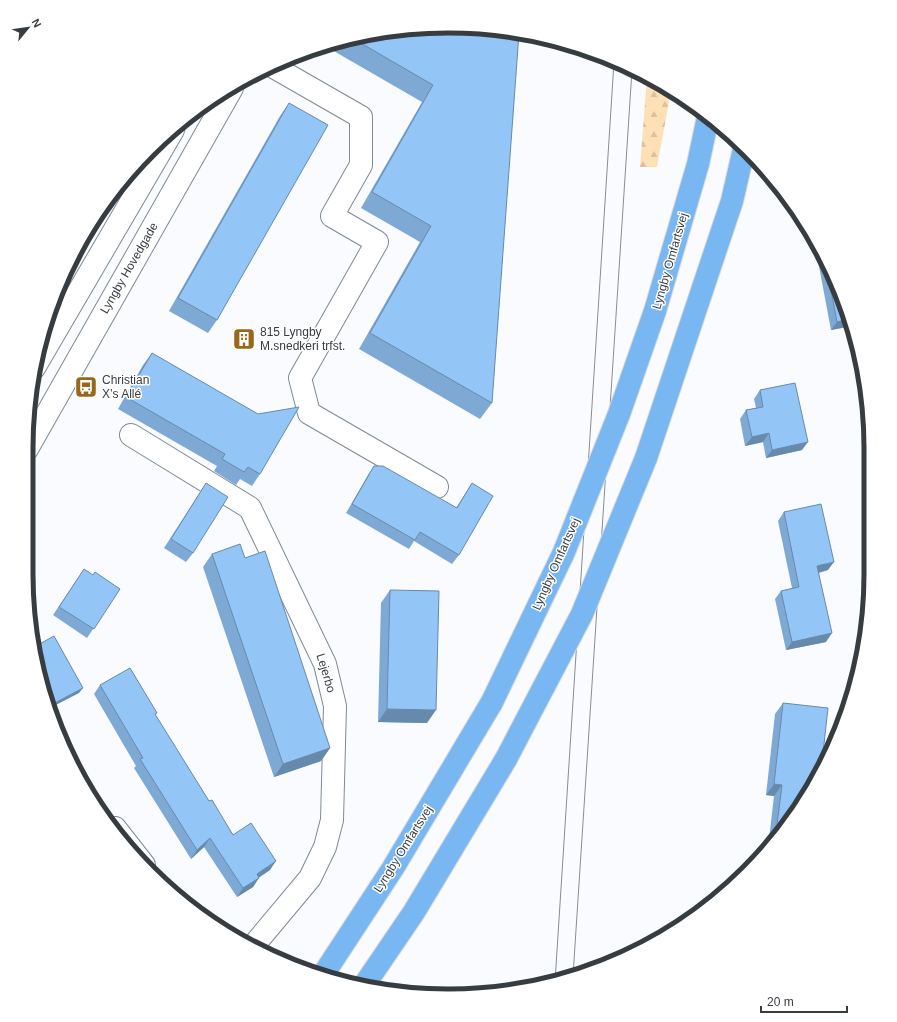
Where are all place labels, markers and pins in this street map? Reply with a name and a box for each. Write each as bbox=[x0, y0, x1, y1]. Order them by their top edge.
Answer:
place label: 815 Lyngby M.snedkeri trfst. bbox=[260, 325, 345, 353]
building icon: 815 Lyngby M.snedkeri trfst. bbox=[231, 326, 257, 352]
place label: Christian X’s Allé bbox=[102, 373, 149, 401]
bus stop icon: Christian X’s Allé bbox=[73, 374, 99, 400]

